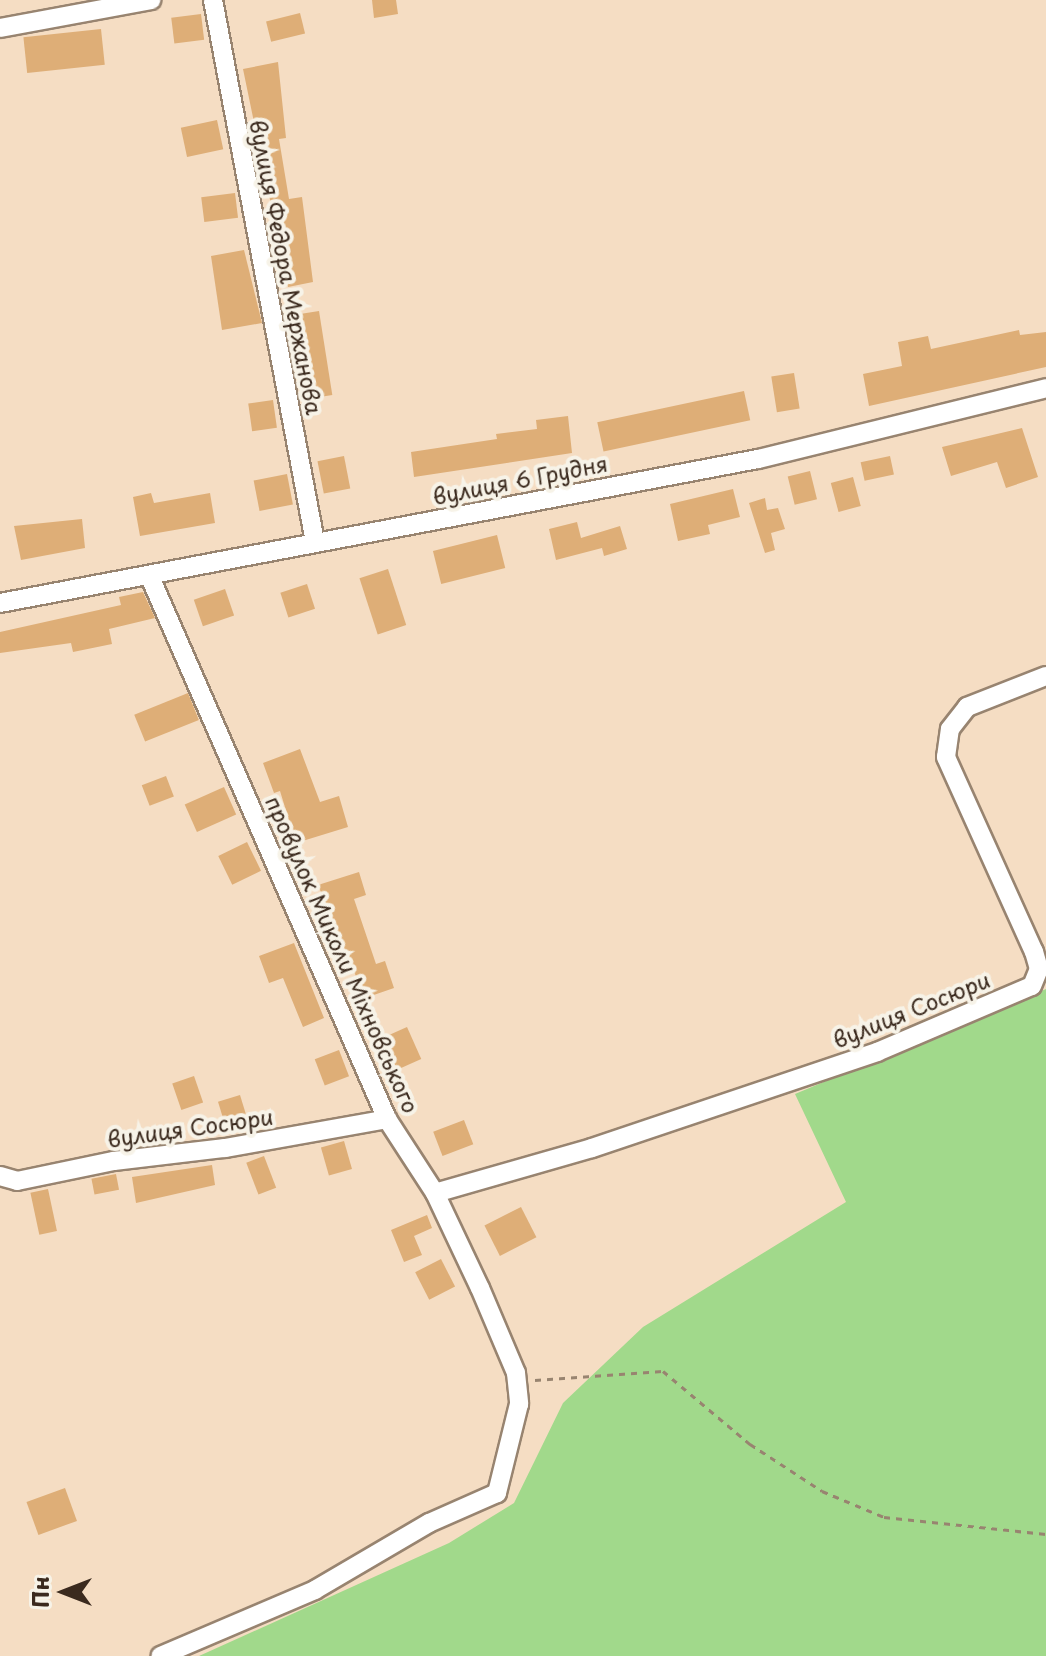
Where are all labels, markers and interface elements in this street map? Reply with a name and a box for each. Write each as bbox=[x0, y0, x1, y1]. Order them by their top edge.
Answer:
street label: вулиця Федора Мержанова bbox=[245, 118, 329, 416]
street label: вулиця 6 Грудня bbox=[430, 449, 610, 509]
street label: провулок Миколи Міхновського bbox=[261, 791, 425, 1117]
street label: вулиця Сосюри bbox=[828, 965, 994, 1053]
street label: вулиця Сосюри bbox=[105, 1102, 275, 1152]
north arrow bbox=[24, 1552, 104, 1632]
text: Пн bbox=[23, 1576, 56, 1608]

